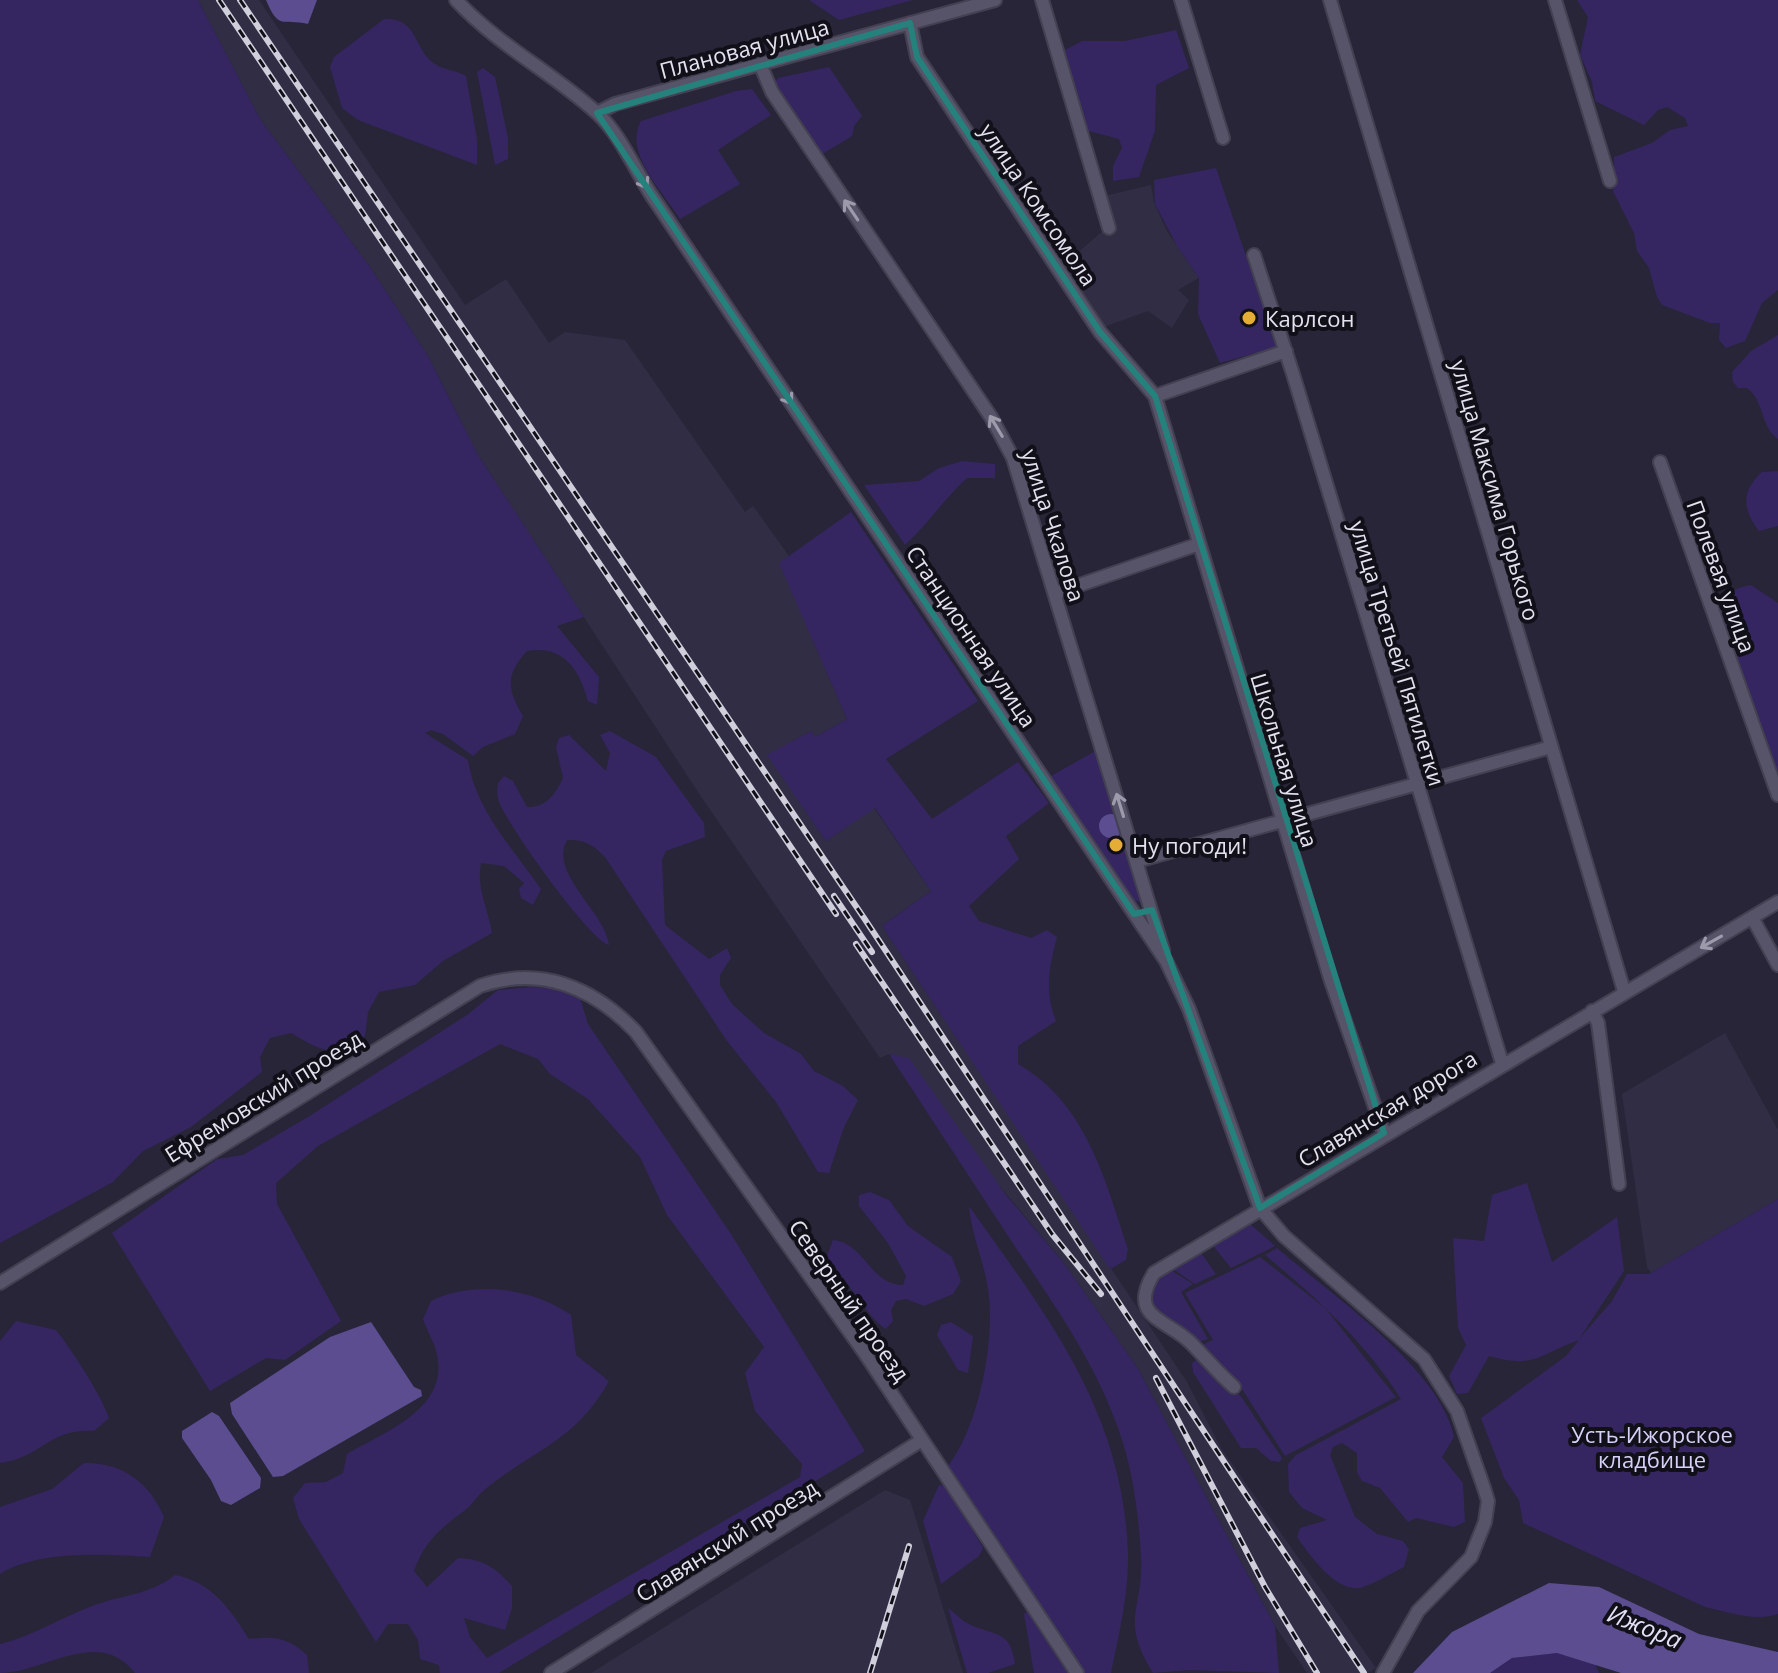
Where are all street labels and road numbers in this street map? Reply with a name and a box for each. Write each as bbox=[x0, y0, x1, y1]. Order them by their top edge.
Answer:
street label: Плановая улица bbox=[656, 11, 832, 85]
street label: улица Комсомола bbox=[973, 117, 1105, 291]
street label: улица Максима Горького bbox=[1444, 356, 1548, 624]
street label: улица Чкалова bbox=[1015, 445, 1093, 605]
street label: Полевая улица bbox=[1680, 495, 1764, 657]
street label: улица Третьей Пятилетки bbox=[1343, 517, 1453, 789]
street label: Станционная улица bbox=[900, 539, 1044, 733]
street label: Школьная улица bbox=[1244, 669, 1326, 851]
street label: Ефремовский проезд bbox=[159, 1023, 368, 1169]
street label: Славянская дорога bbox=[1292, 1043, 1482, 1173]
street label: Северный проезд bbox=[783, 1213, 917, 1387]
street label: Славянский проезд bbox=[629, 1472, 823, 1608]

